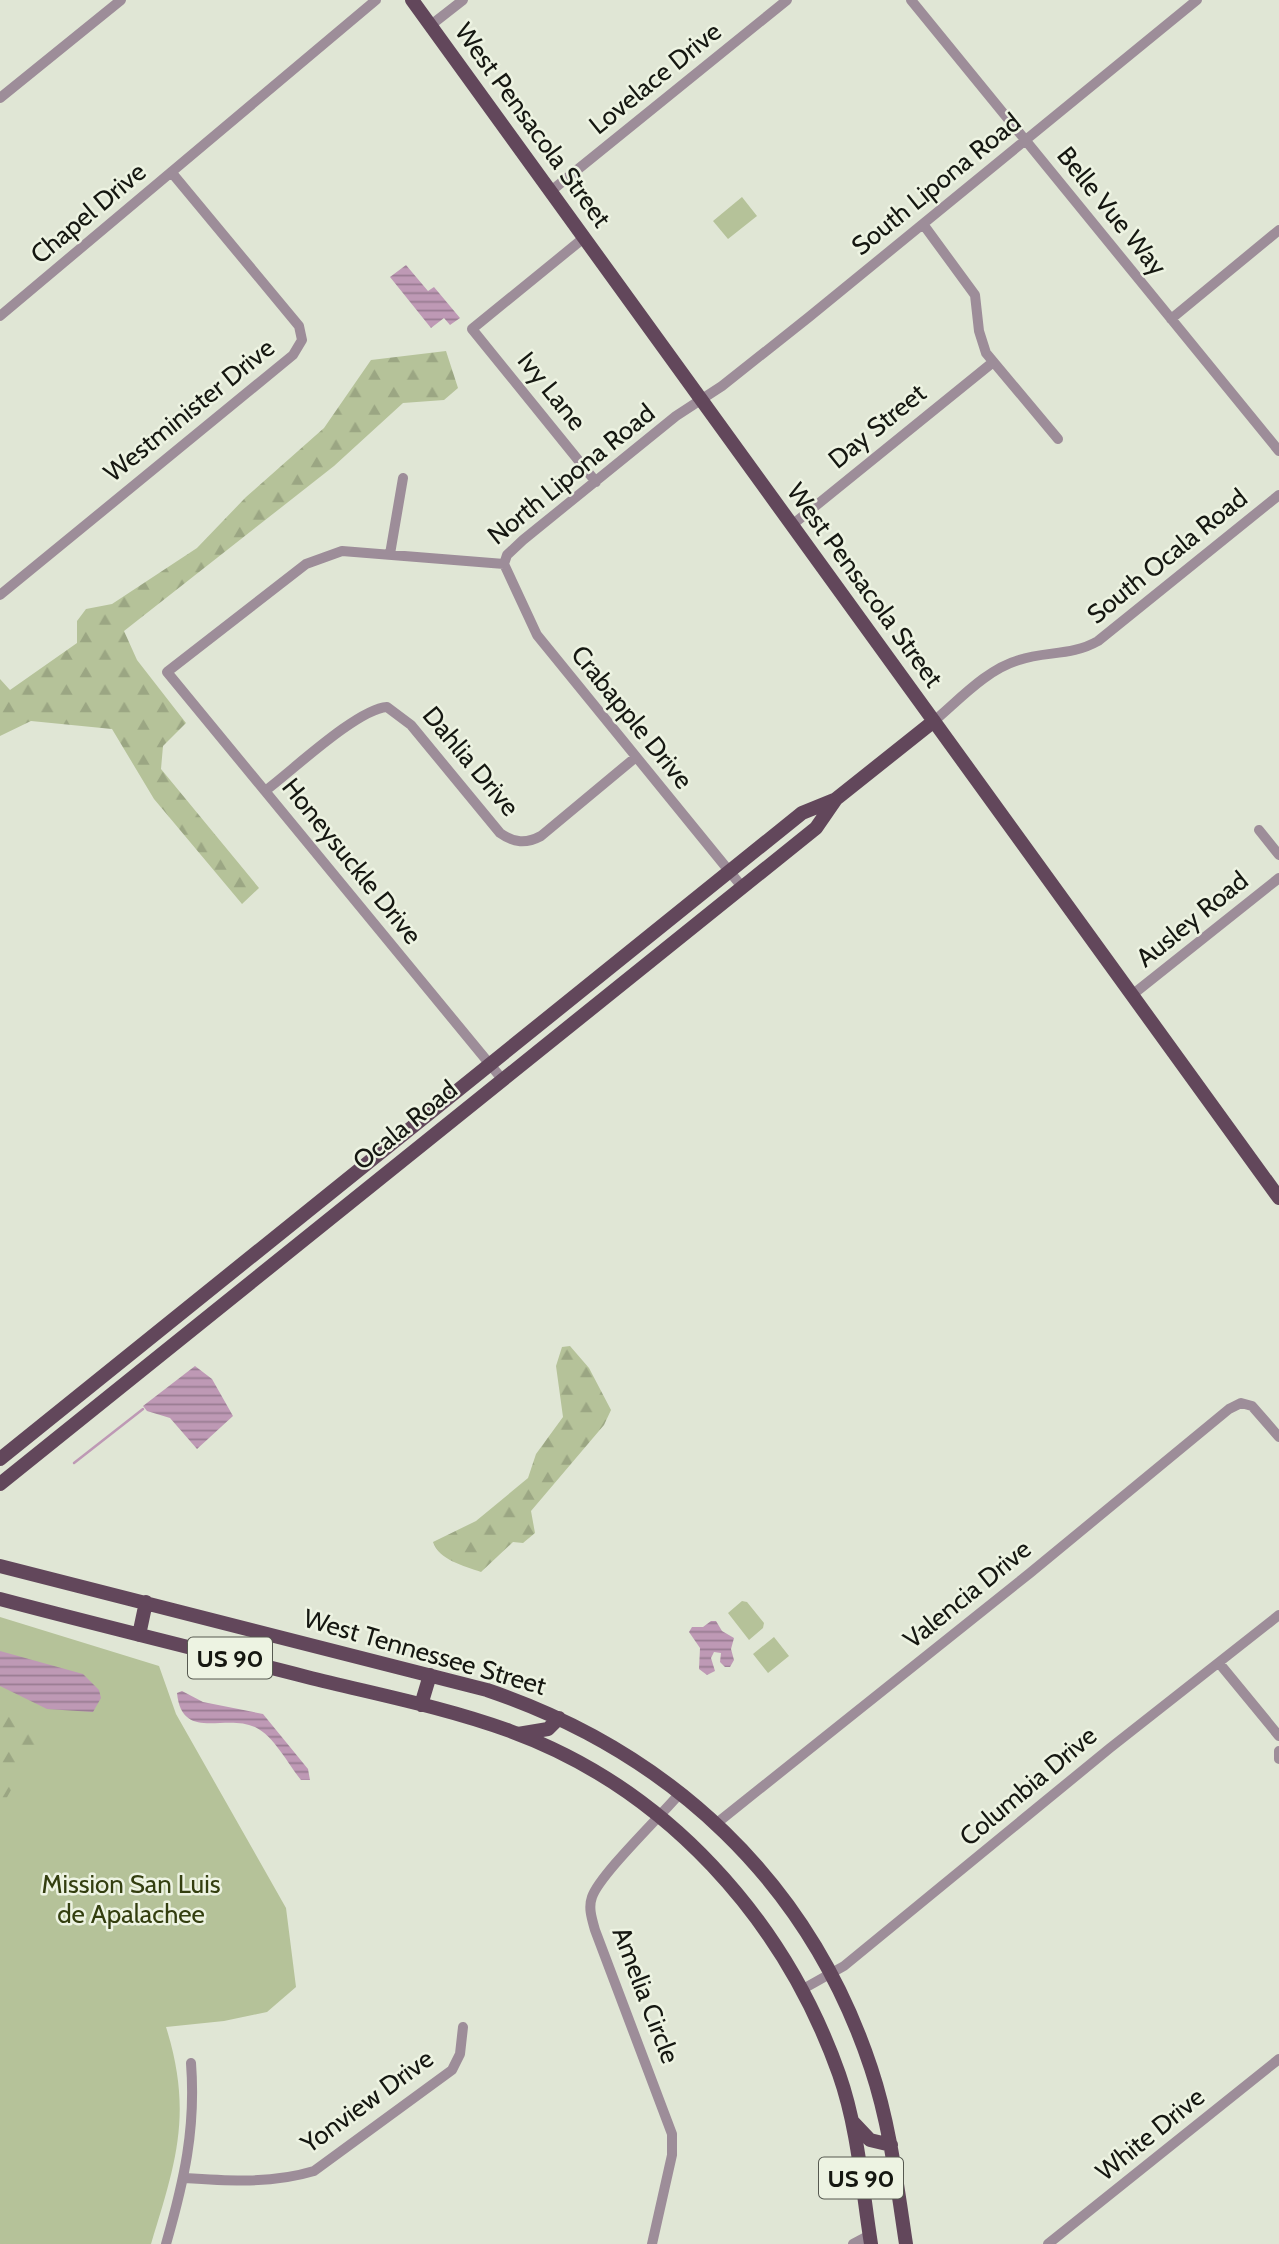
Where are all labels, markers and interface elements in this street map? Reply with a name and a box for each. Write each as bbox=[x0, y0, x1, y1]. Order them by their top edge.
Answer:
street label: Lovelace Drive bbox=[583, 15, 727, 141]
street label: West Pensacola Street bbox=[448, 16, 618, 234]
street label: South Lipona Road bbox=[845, 106, 1027, 262]
street label: Belle Vue Way bbox=[1050, 140, 1174, 282]
street label: Chapel Drive bbox=[24, 156, 152, 270]
street label: Westminister Drive bbox=[97, 332, 281, 488]
street label: Ivy Lane bbox=[511, 345, 593, 437]
street label: Day Street bbox=[822, 377, 932, 475]
street label: North Lipona Road bbox=[481, 397, 661, 551]
street label: West Pensacola Street bbox=[780, 476, 950, 694]
street label: South Ocala Road bbox=[1080, 482, 1254, 630]
street label: Crabapple Drive bbox=[564, 639, 700, 795]
street label: Dahlia Drive bbox=[416, 700, 526, 822]
street label: Honeysuckle Drive bbox=[275, 772, 429, 950]
street label: Ausley Road bbox=[1130, 864, 1254, 974]
street label: Ocala Road bbox=[346, 1073, 464, 1177]
street label: Valencia Drive bbox=[897, 1533, 1037, 1655]
street label: West Tennessee Street bbox=[300, 1602, 550, 1702]
road number: US 90 bbox=[188, 1638, 272, 1678]
street label: Columbia Drive bbox=[953, 1719, 1103, 1853]
park label: Mission San Luis de Apalachee bbox=[42, 1868, 221, 1930]
street label: Amelia Circle bbox=[605, 1922, 687, 2068]
street label: Yonview Drive bbox=[294, 2042, 439, 2160]
street label: White Drive bbox=[1089, 2081, 1211, 2187]
road number: US 90 bbox=[819, 2158, 903, 2199]

